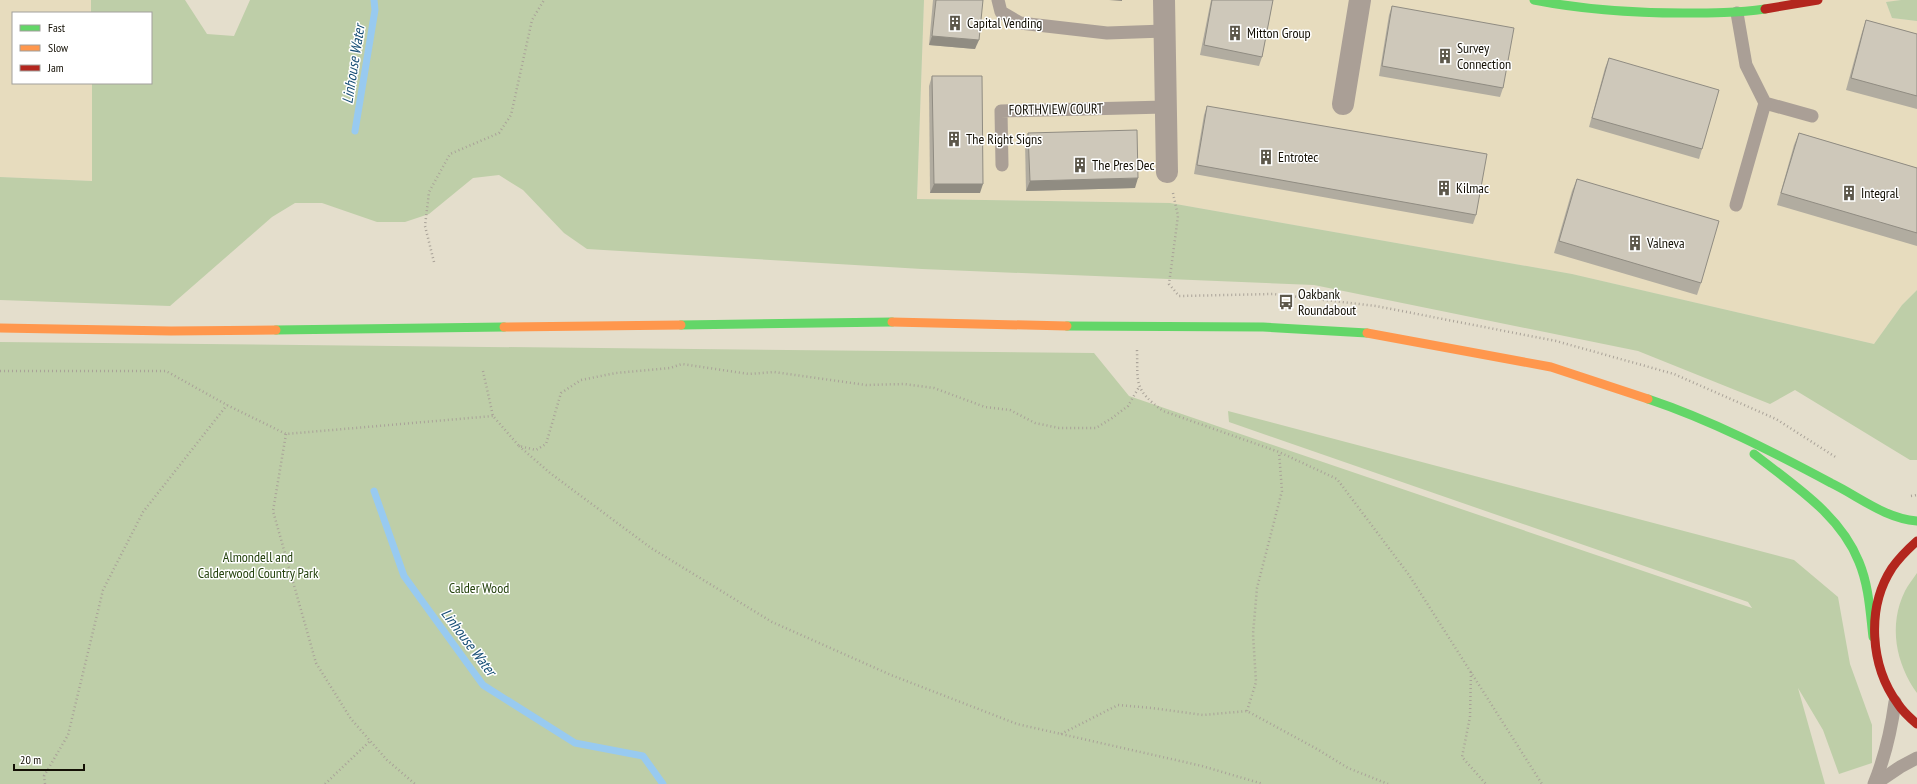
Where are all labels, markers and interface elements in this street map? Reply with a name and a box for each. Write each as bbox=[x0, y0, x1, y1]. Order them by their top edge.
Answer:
legend bbox=[12, 12, 152, 84]
building icon: Capital Vending bbox=[946, 14, 964, 32]
place label: Capital Vending bbox=[967, 14, 1042, 32]
text: Fast bbox=[48, 20, 66, 35]
water label: Linhouse Water bbox=[337, 21, 369, 105]
building icon: Mitton Group bbox=[1226, 24, 1244, 42]
place label: Mitton Group bbox=[1247, 24, 1311, 42]
place label: Survey Connection bbox=[1457, 39, 1511, 73]
text: Slow bbox=[48, 40, 69, 55]
building icon: Survey Connection bbox=[1436, 47, 1454, 65]
text: Jam bbox=[47, 60, 64, 75]
street label: FORTHVIEW COURT bbox=[1009, 99, 1104, 119]
building icon: The Right Signs bbox=[945, 130, 963, 148]
place label: The Right Signs bbox=[966, 130, 1042, 148]
building icon: Entrotec bbox=[1257, 148, 1275, 166]
place label: Entrotec bbox=[1278, 148, 1318, 166]
building icon: The Pres Dec bbox=[1071, 156, 1089, 174]
place label: The Pres Dec bbox=[1092, 156, 1154, 174]
building icon: Kilmac bbox=[1435, 179, 1453, 197]
place label: Kilmac bbox=[1456, 179, 1489, 197]
building icon: Integral bbox=[1840, 184, 1858, 202]
place label: Integral bbox=[1861, 184, 1899, 202]
building icon: Valneva bbox=[1626, 234, 1644, 252]
place label: Valneva bbox=[1646, 234, 1685, 252]
place label: Oakbank Roundabout bbox=[1298, 285, 1356, 319]
bus stop icon: Oakbank Roundabout bbox=[1277, 293, 1295, 311]
park label: Almondell and Calderwood Country Park bbox=[198, 548, 319, 582]
park label: Calder Wood bbox=[449, 579, 509, 597]
water label: Linhouse Water bbox=[437, 604, 502, 681]
scale bar bbox=[14, 746, 84, 772]
text: 20 m bbox=[20, 752, 41, 767]

